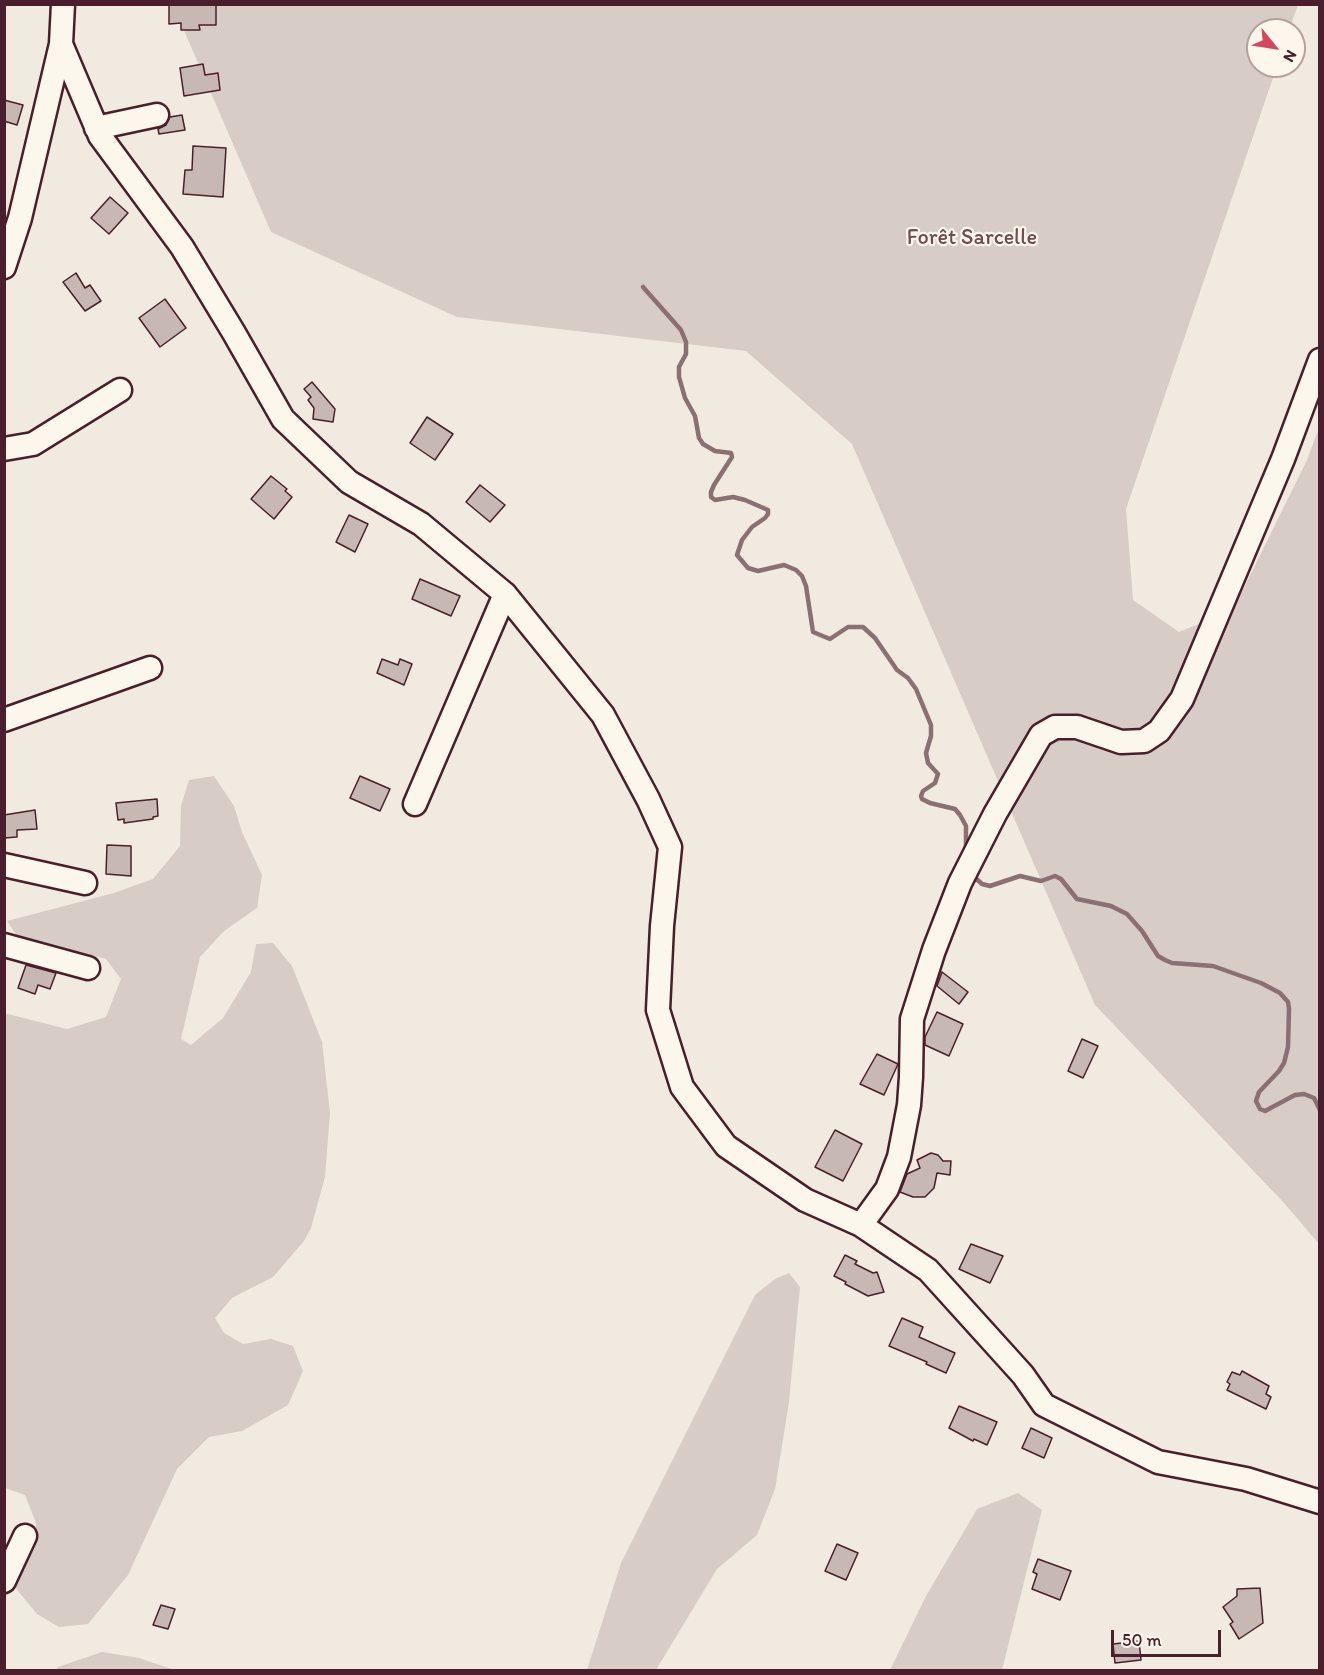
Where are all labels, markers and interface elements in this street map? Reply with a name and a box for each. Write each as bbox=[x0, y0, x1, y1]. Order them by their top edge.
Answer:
north arrow bbox=[1246, 18, 1306, 78]
text: N bbox=[1279, 47, 1301, 66]
park label: Forêt Sarcelle bbox=[907, 225, 1037, 251]
scale bar bbox=[1114, 1618, 1224, 1656]
text: 50 m bbox=[1122, 1629, 1162, 1651]

